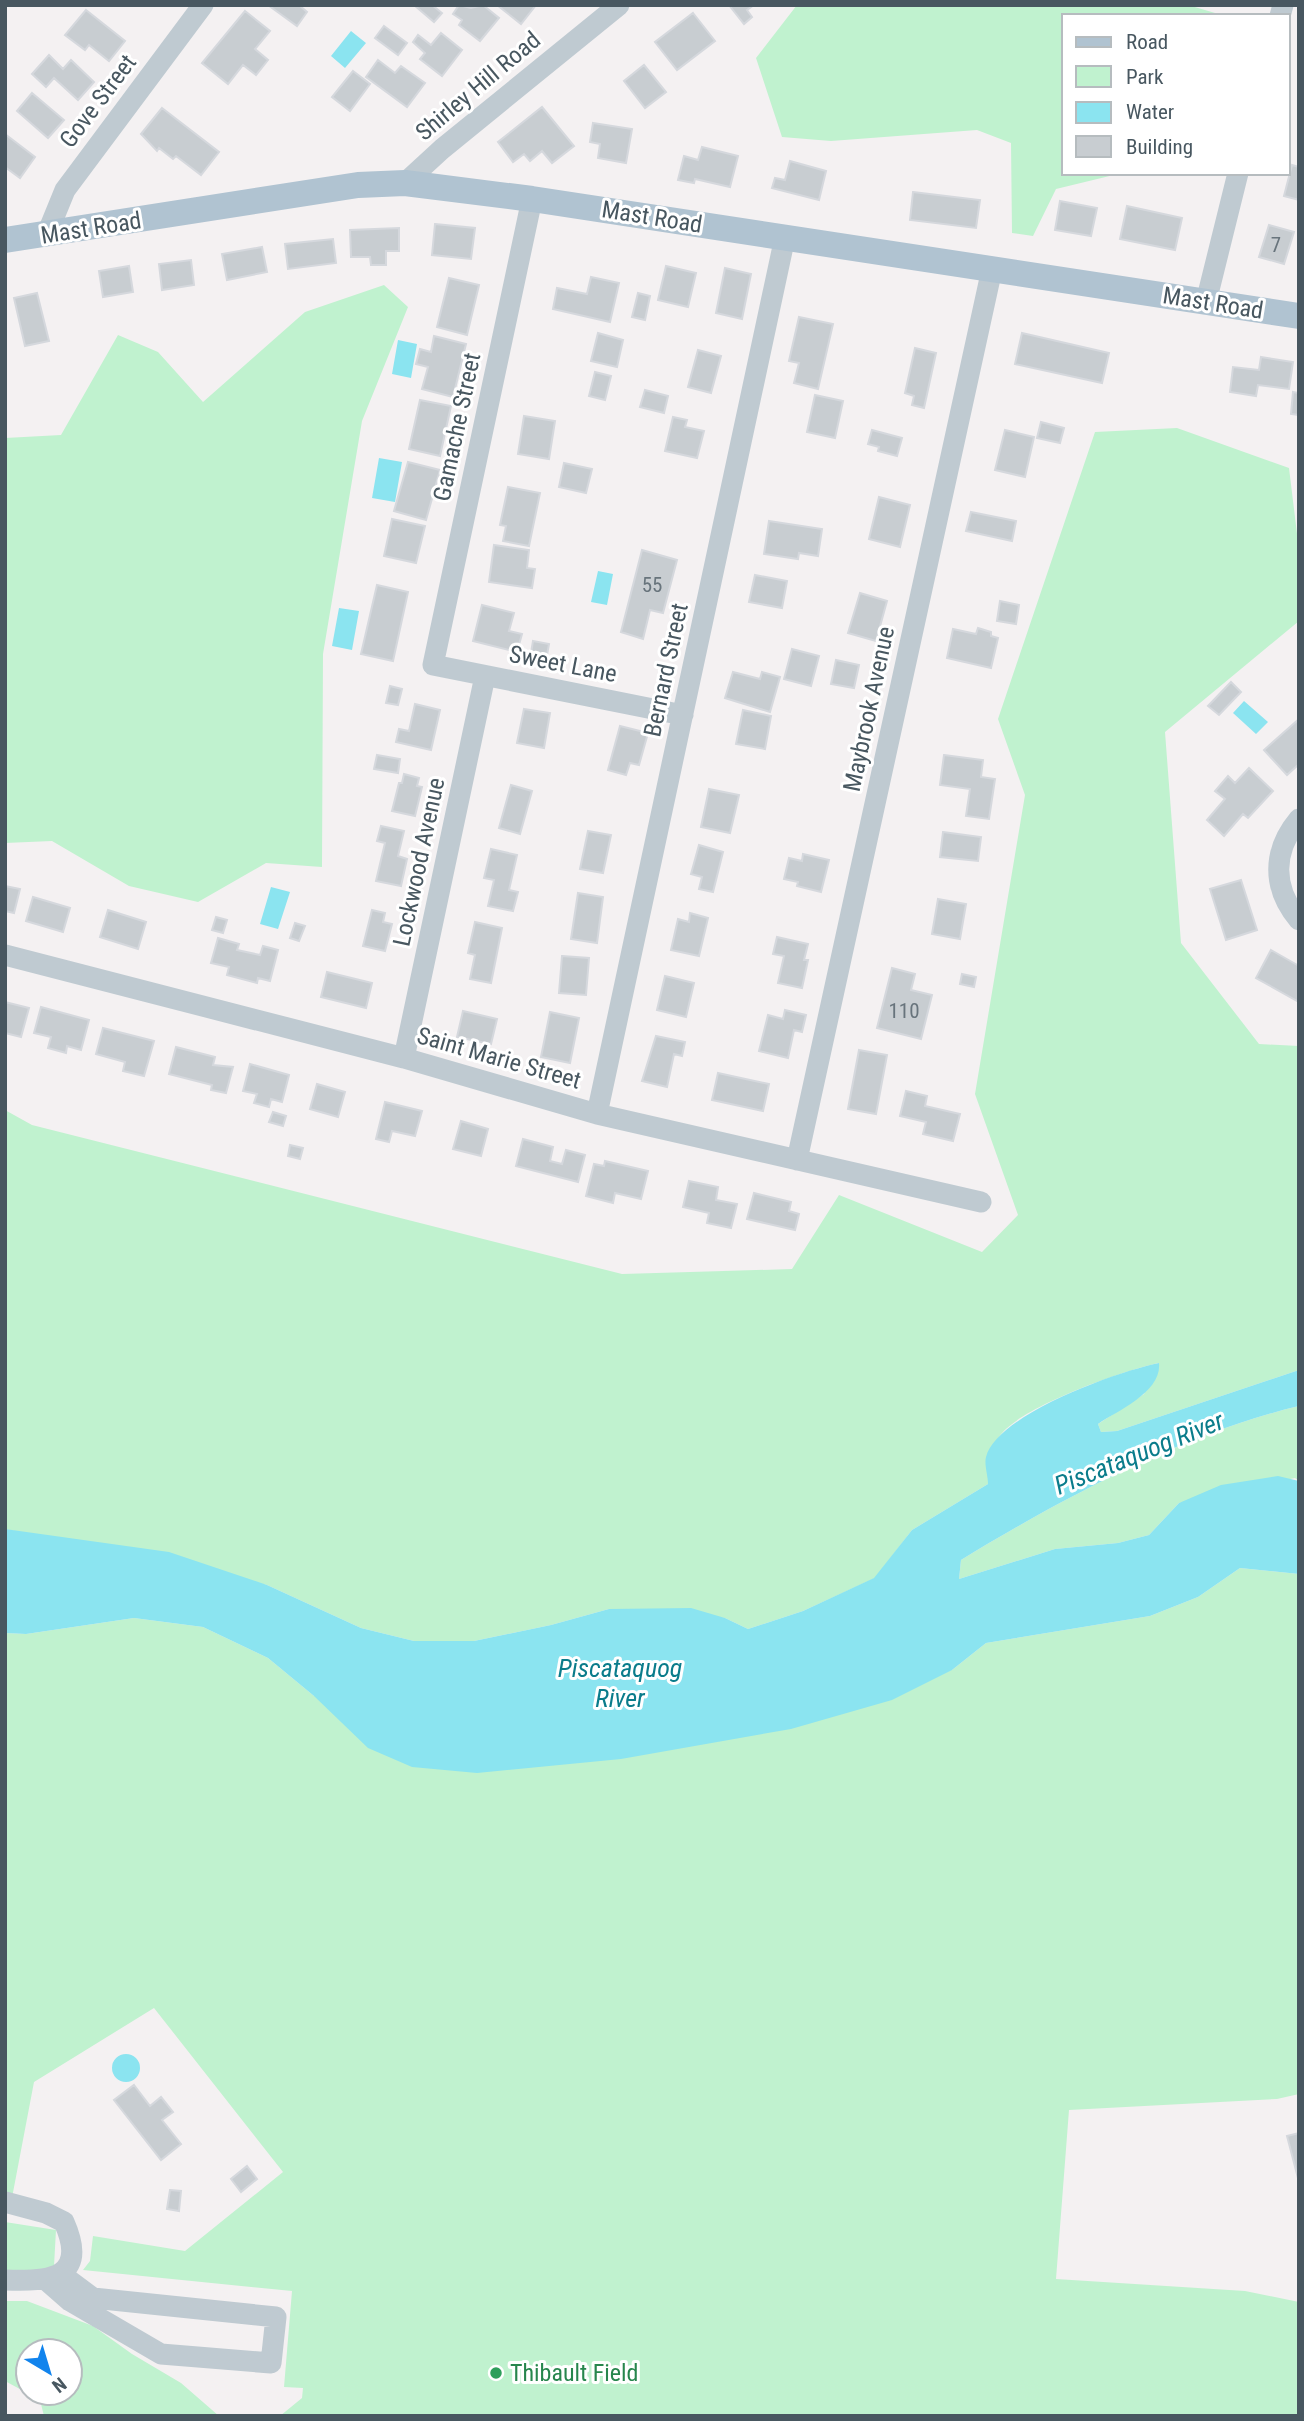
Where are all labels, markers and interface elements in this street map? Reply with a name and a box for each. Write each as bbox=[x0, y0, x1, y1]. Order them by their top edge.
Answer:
legend bbox=[1062, 14, 1290, 175]
street label: Shirley Hill Road bbox=[410, 26, 546, 146]
text: Road bbox=[1126, 30, 1168, 54]
street label: Gove Street bbox=[54, 49, 142, 153]
text: Park bbox=[1126, 65, 1164, 89]
text: Water bbox=[1126, 100, 1174, 124]
text: Building bbox=[1126, 135, 1193, 159]
street label: Mast Road bbox=[600, 195, 704, 239]
street label: Mast Road bbox=[39, 206, 143, 250]
house number: 7 bbox=[1271, 233, 1281, 257]
street label: Mast Road bbox=[1161, 281, 1265, 325]
street label: Gamache Street bbox=[428, 350, 486, 504]
house number: 55 bbox=[642, 573, 662, 597]
street label: Bernard Street bbox=[638, 601, 694, 739]
street label: Maybrook Avenue bbox=[838, 624, 900, 794]
street label: Sweet Lane bbox=[507, 640, 619, 688]
street label: Lockwood Avenue bbox=[387, 775, 451, 949]
house number: 110 bbox=[888, 999, 920, 1023]
street label: Saint Marie Street bbox=[414, 1021, 584, 1095]
water label: Piscataquog River bbox=[1050, 1405, 1229, 1501]
water label: Piscataquog River bbox=[558, 1653, 682, 1713]
north arrow bbox=[14, 2337, 84, 2407]
place label: Thibault Field bbox=[510, 2359, 638, 2387]
marker: Thibault Field bbox=[488, 2365, 504, 2381]
text: N bbox=[47, 2372, 71, 2398]

